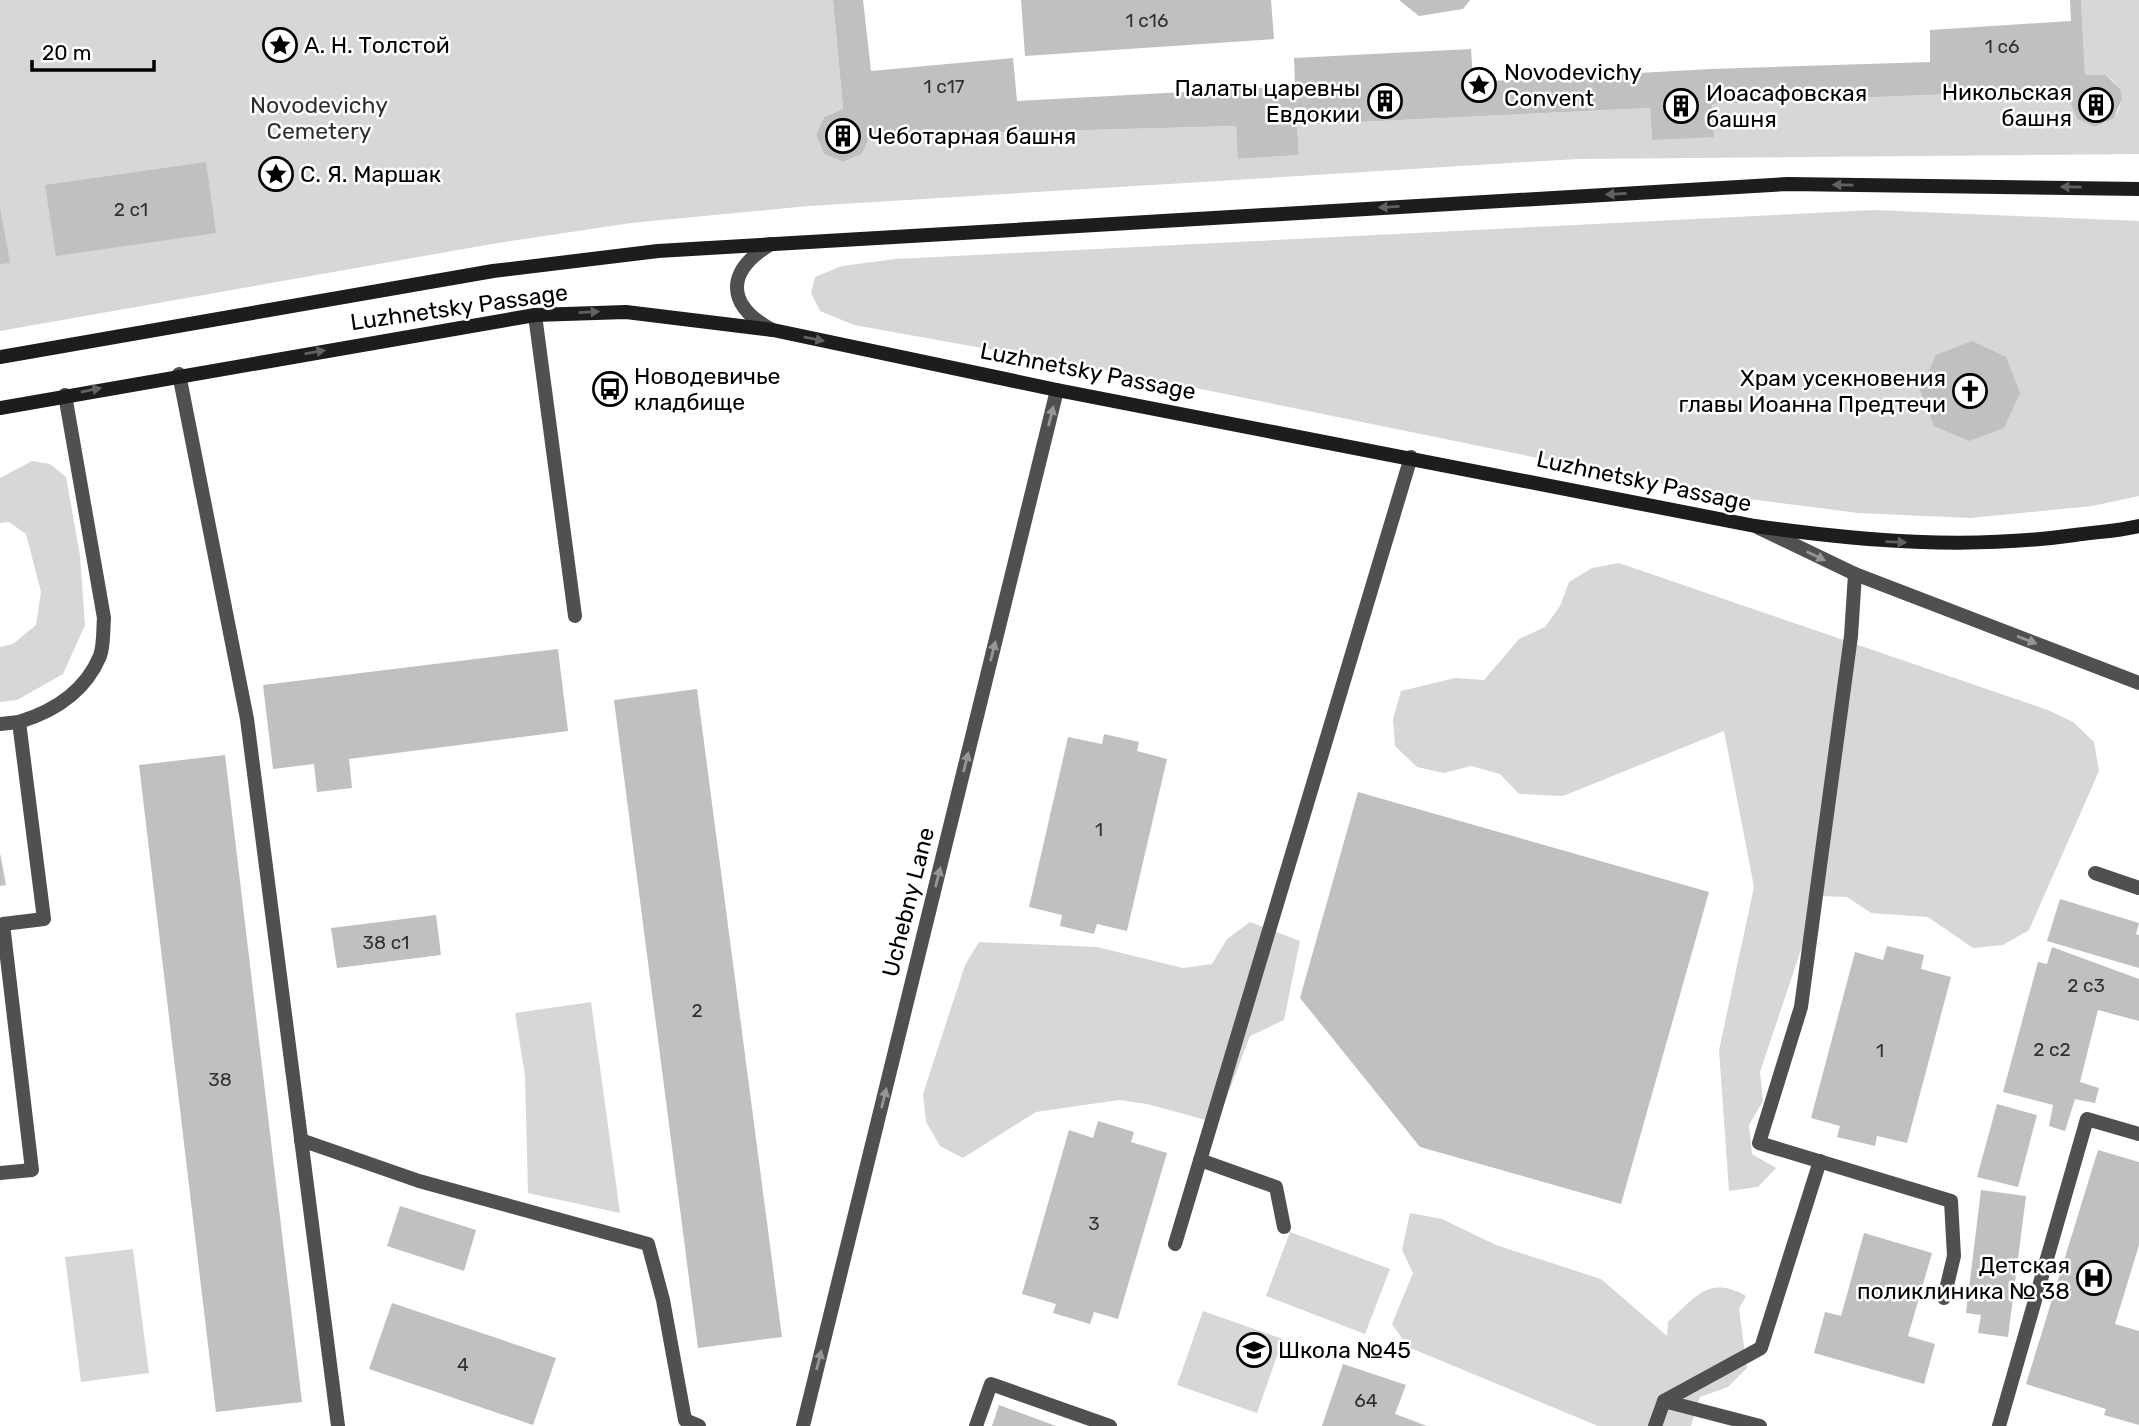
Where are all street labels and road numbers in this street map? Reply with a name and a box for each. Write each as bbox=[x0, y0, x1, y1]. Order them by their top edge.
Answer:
street label: Luzhnetsky Passage bbox=[349, 278, 569, 336]
street label: Luzhnetsky Passage bbox=[978, 336, 1198, 406]
street label: Luzhnetsky Passage bbox=[1534, 445, 1754, 517]
street label: Uchebny Lane bbox=[876, 824, 940, 980]

